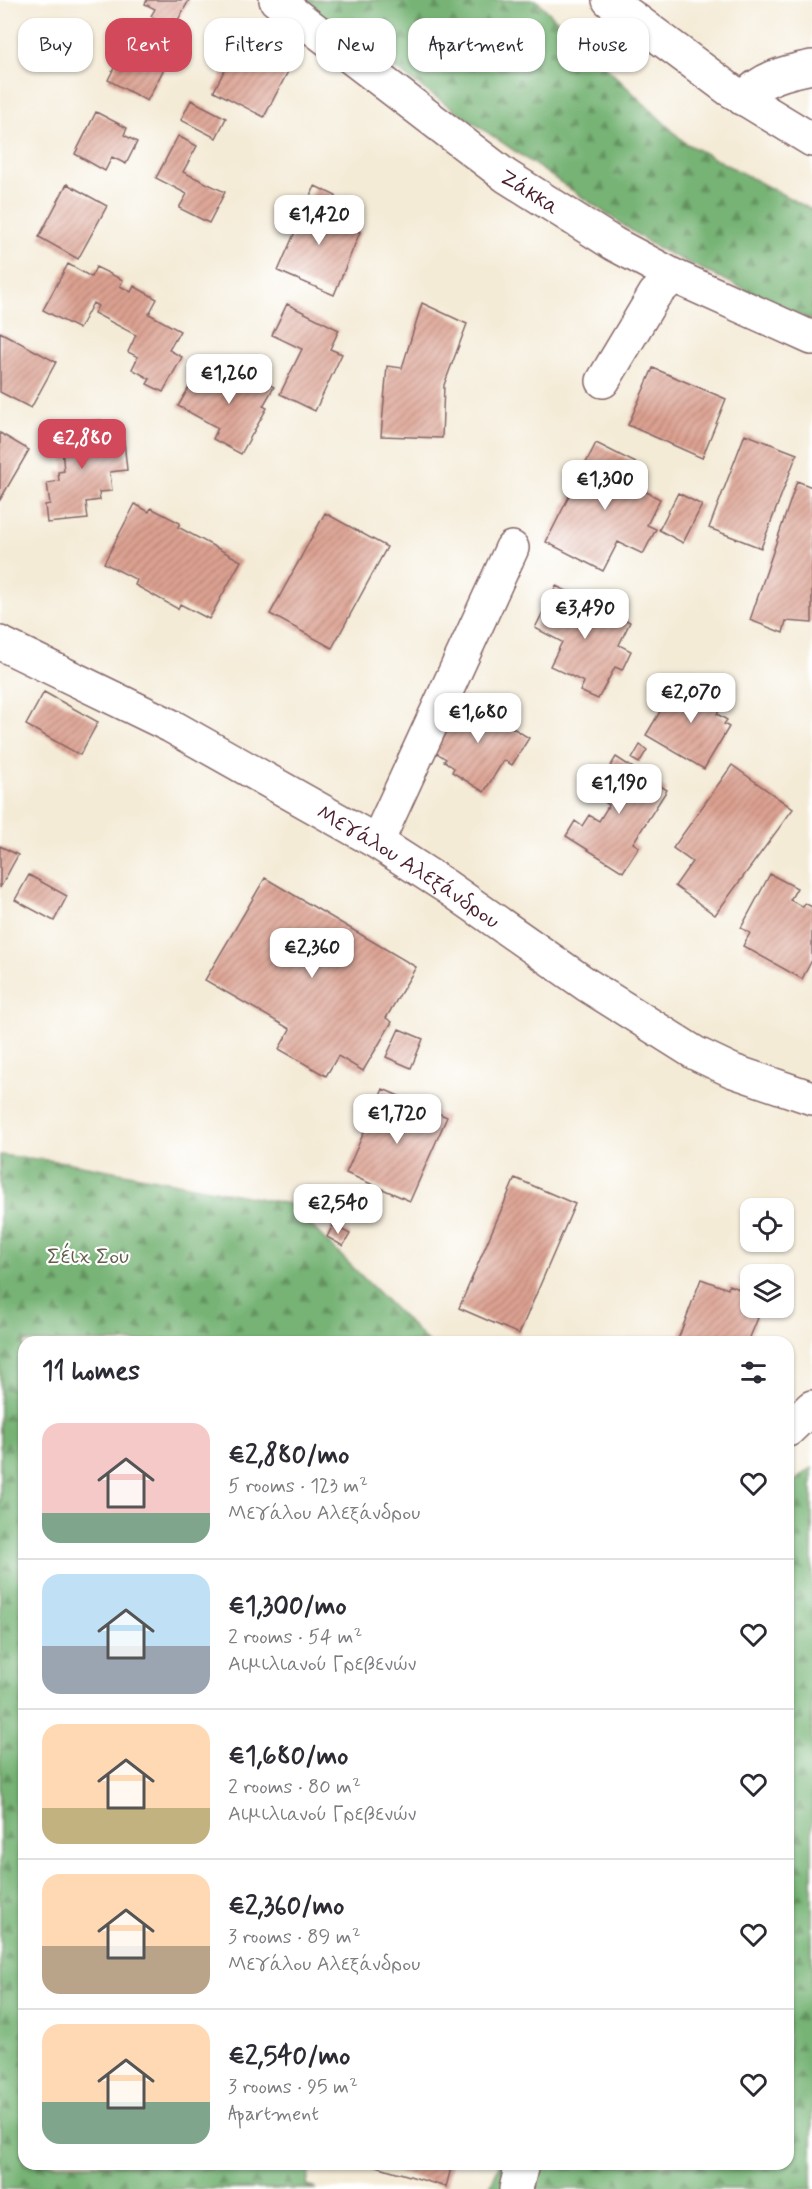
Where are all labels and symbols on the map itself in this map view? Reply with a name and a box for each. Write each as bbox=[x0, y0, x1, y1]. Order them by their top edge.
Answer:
street label: Ζάκκα bbox=[494, 164, 564, 222]
pin: €1,420 bbox=[270, 195, 368, 246]
pin: €1,260 bbox=[180, 354, 278, 405]
pin: €2,880 bbox=[33, 419, 131, 470]
pin: €1,300 bbox=[556, 460, 654, 511]
pin: €3,490 bbox=[536, 589, 634, 640]
pin: €2,070 bbox=[642, 673, 740, 724]
pin: €1,680 bbox=[429, 693, 527, 744]
pin: €1,190 bbox=[570, 764, 668, 815]
street label: Μεγάλου Αλεξάνδρου bbox=[311, 799, 505, 936]
pin: €2,360 bbox=[263, 928, 361, 979]
pin: €1,720 bbox=[348, 1094, 446, 1145]
pin: €2,540 bbox=[289, 1184, 387, 1235]
park label: Σέιχ Σου bbox=[47, 1242, 129, 1271]

